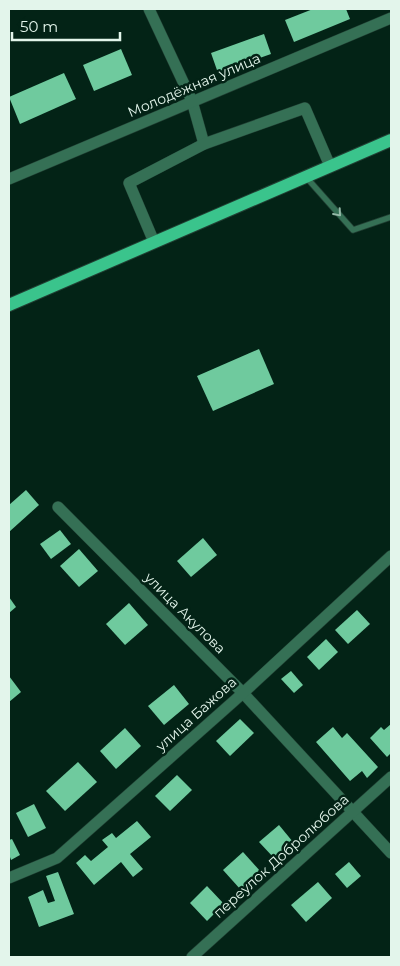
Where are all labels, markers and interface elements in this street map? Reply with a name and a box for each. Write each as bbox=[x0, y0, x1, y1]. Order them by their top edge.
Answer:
scale bar bbox=[12, 10, 120, 42]
text: 50 m bbox=[20, 17, 58, 36]
street label: Молодёжная улица bbox=[125, 49, 263, 121]
one-way arrow bbox=[332, 208, 341, 217]
street label: улица Акулова bbox=[140, 568, 229, 657]
street label: улица Бажова bbox=[151, 673, 240, 756]
street label: переулок Добролюбова bbox=[209, 790, 353, 922]

